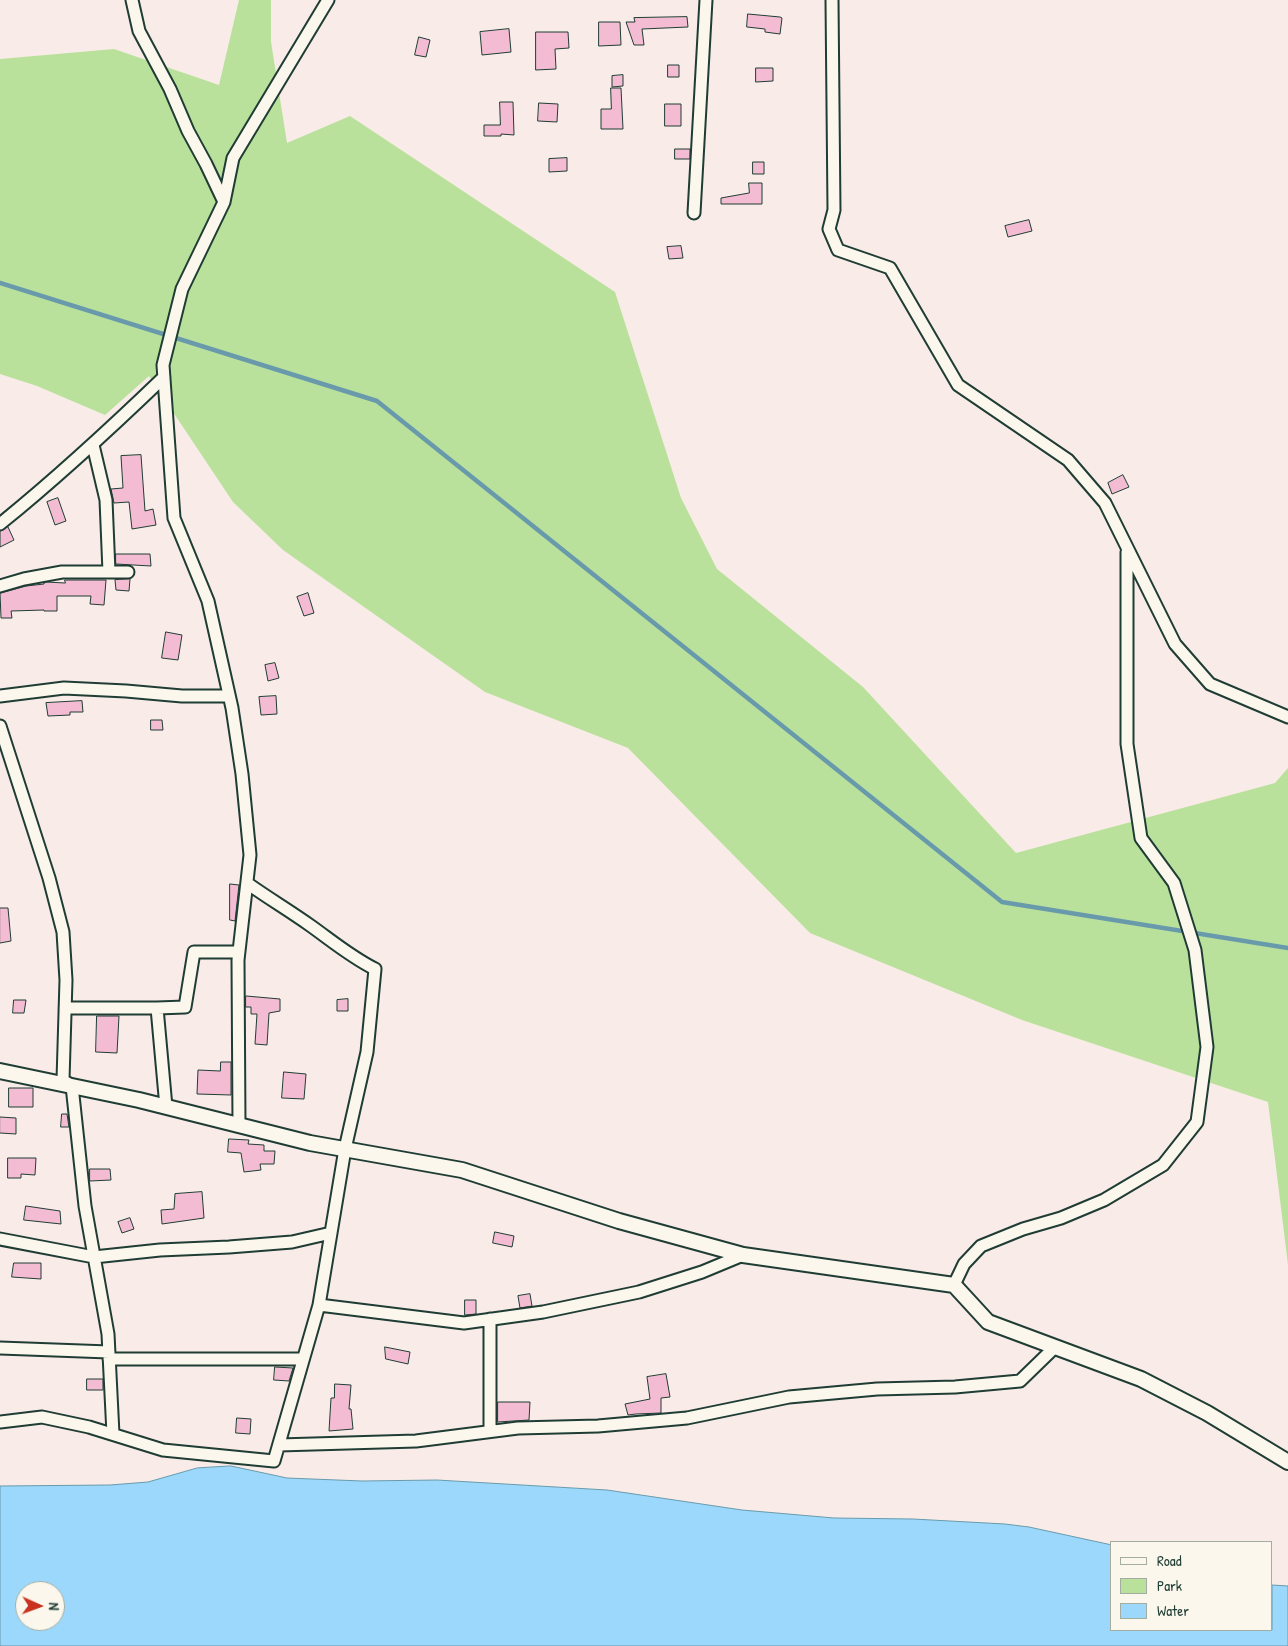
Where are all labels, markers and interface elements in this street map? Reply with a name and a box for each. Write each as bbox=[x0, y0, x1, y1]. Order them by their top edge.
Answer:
legend bbox=[1110, 1541, 1273, 1631]
text: Road bbox=[1157, 1550, 1182, 1571]
text: Park bbox=[1157, 1575, 1182, 1596]
north arrow bbox=[15, 1581, 65, 1631]
text: Water bbox=[1157, 1600, 1189, 1621]
text: N bbox=[45, 1602, 64, 1611]

